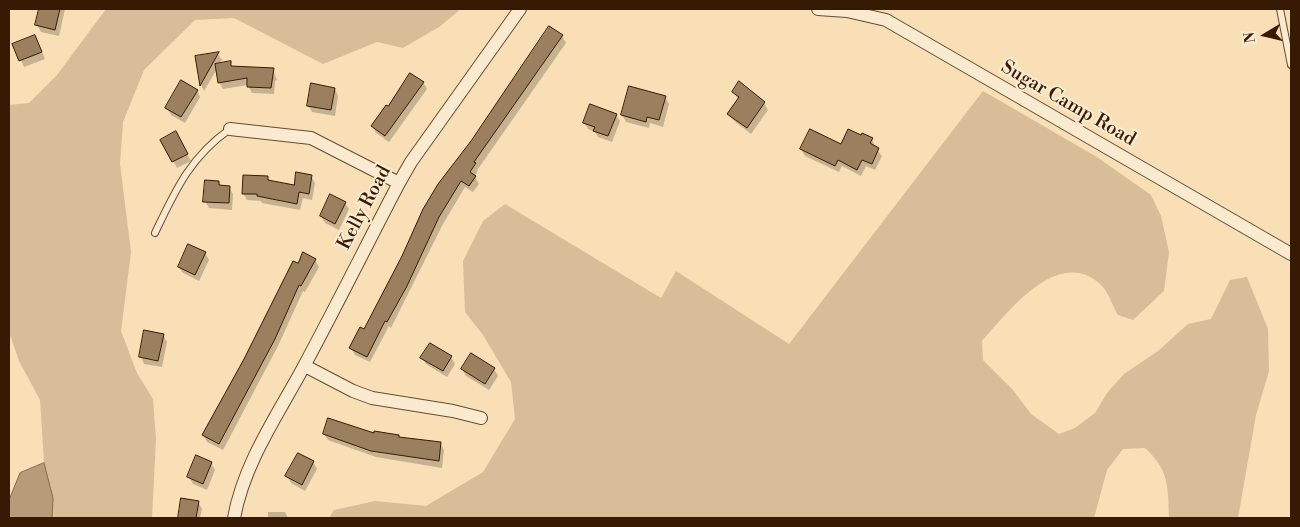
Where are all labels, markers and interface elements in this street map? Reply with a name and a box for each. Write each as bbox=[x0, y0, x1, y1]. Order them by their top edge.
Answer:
north arrow bbox=[1240, 10, 1290, 60]
text: N bbox=[1240, 30, 1260, 44]
street label: Sugar Camp Road bbox=[997, 56, 1139, 152]
street label: Kelly Road bbox=[333, 162, 397, 254]

